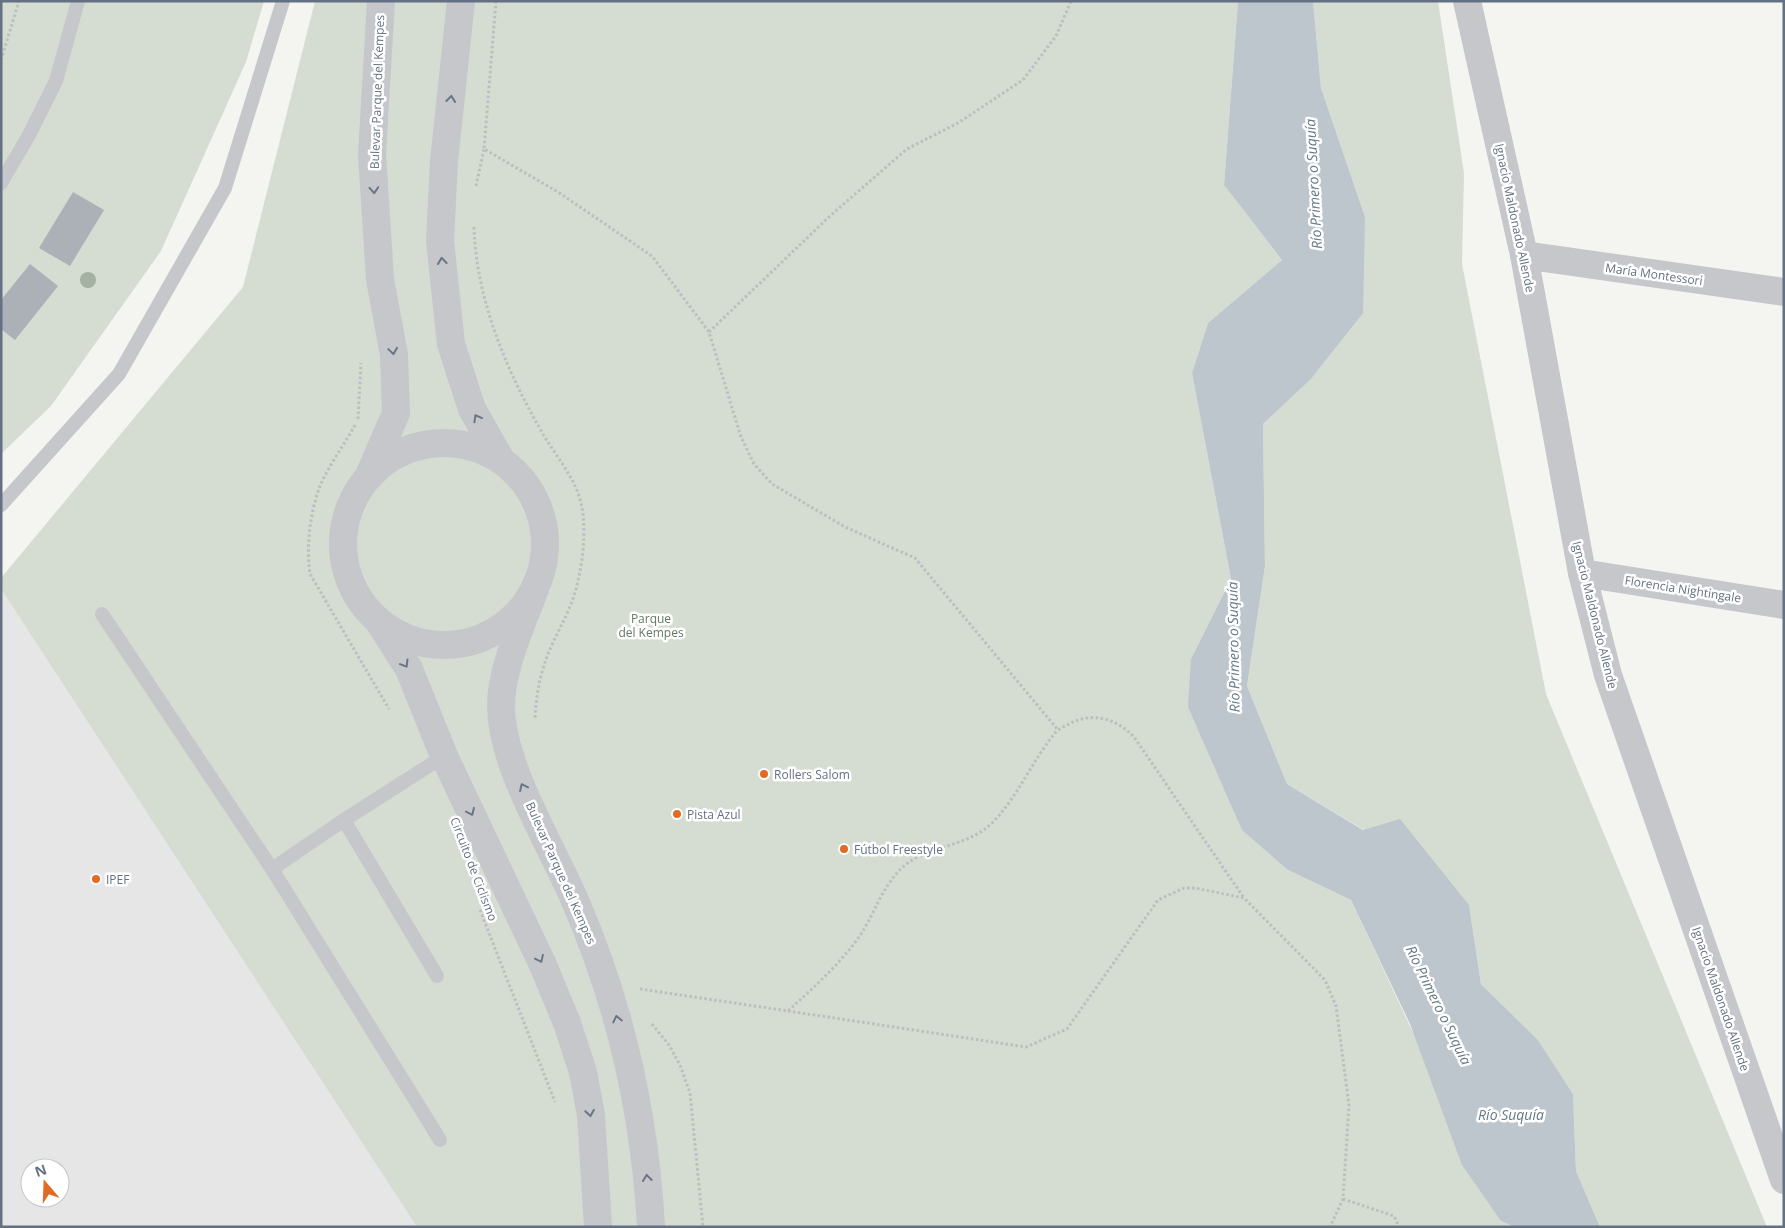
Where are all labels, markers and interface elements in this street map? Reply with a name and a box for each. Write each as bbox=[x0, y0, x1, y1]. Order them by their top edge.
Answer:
street label: Bulevar Parque del Kempes bbox=[366, 14, 388, 169]
one-way arrow bbox=[445, 94, 456, 102]
water label: Río Primero o Suquía bbox=[1300, 118, 1326, 250]
street label: Ignacio Maldonado Allende bbox=[1491, 142, 1539, 294]
one-way arrow bbox=[368, 186, 379, 194]
one-way arrow bbox=[437, 256, 448, 264]
street label: María Montessori bbox=[1604, 259, 1704, 289]
one-way arrow bbox=[387, 347, 398, 355]
one-way arrow bbox=[473, 414, 483, 423]
street label: Ignacio Maldonado Allende bbox=[1568, 539, 1622, 691]
street label: Florencia Nightingale bbox=[1624, 571, 1743, 607]
water label: Río Primero o Suquía bbox=[1222, 582, 1244, 712]
park label: Parque del Kempes bbox=[618, 610, 684, 641]
one-way arrow bbox=[399, 658, 409, 667]
place label: Rollers Salom bbox=[774, 766, 850, 783]
marker: Rollers Salom bbox=[758, 768, 770, 780]
one-way arrow bbox=[519, 784, 529, 793]
street label: Bulevar Parque del Kempes bbox=[522, 799, 600, 947]
place label: Pista Azul bbox=[687, 806, 741, 823]
one-way arrow bbox=[465, 807, 475, 816]
marker: Pista Azul bbox=[671, 808, 683, 820]
street label: Circuito de Ciclismo bbox=[446, 815, 502, 923]
place label: Fútbol Freestyle bbox=[854, 841, 943, 858]
marker: Fútbol Freestyle bbox=[838, 843, 850, 855]
place label: IPEF bbox=[106, 871, 129, 888]
marker: IPEF bbox=[90, 873, 102, 885]
street label: Ignacio Maldonado Allende bbox=[1688, 925, 1754, 1074]
water label: Río Primero o Suquía bbox=[1402, 942, 1476, 1068]
one-way arrow bbox=[534, 954, 545, 963]
one-way arrow bbox=[612, 1014, 623, 1023]
water label: Río Suquía bbox=[1478, 1105, 1544, 1124]
one-way arrow bbox=[585, 1109, 595, 1117]
north arrow bbox=[20, 1158, 70, 1208]
text: N bbox=[32, 1159, 49, 1181]
one-way arrow bbox=[642, 1174, 653, 1182]

